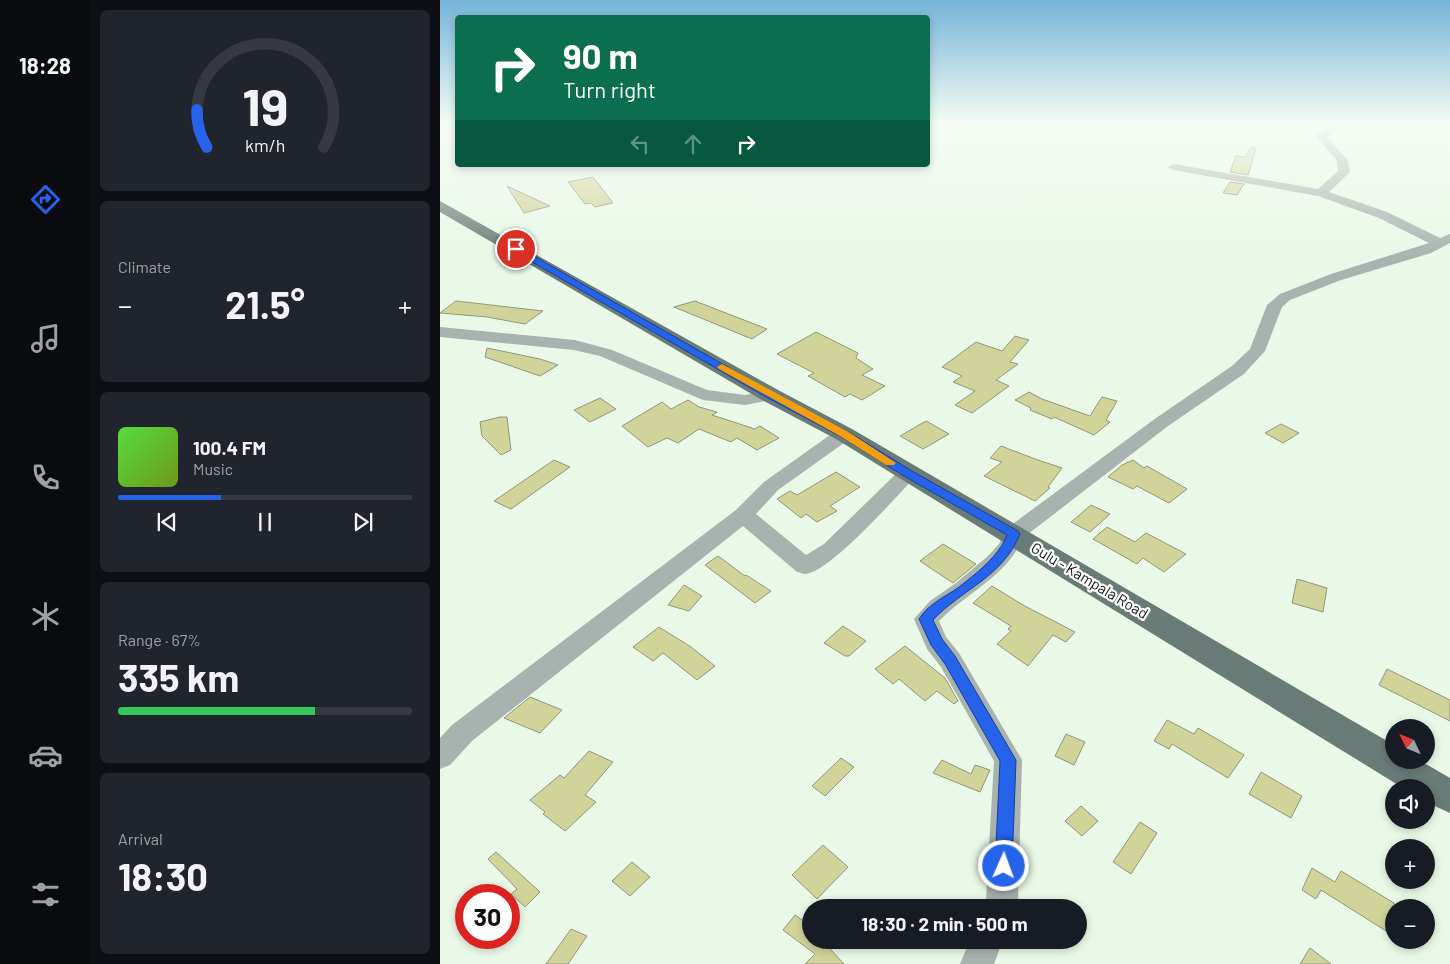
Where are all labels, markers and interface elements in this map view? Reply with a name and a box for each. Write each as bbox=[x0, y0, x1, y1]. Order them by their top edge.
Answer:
text: 90 m bbox=[563, 34, 638, 76]
icon: right bbox=[480, 35, 545, 100]
text: 18:28 bbox=[19, 52, 71, 78]
text: 19 bbox=[242, 74, 288, 136]
text: Turn right bbox=[563, 76, 656, 102]
icon: left bbox=[626, 130, 654, 158]
icon: ahead bbox=[679, 130, 707, 158]
icon: right bbox=[732, 130, 760, 158]
text: km/h bbox=[245, 134, 285, 156]
icon: directions bbox=[28, 182, 63, 217]
pin bbox=[495, 228, 537, 270]
icon: arrive bbox=[502, 235, 530, 263]
text: Climate bbox=[118, 257, 171, 276]
text: 21.5° bbox=[225, 281, 305, 327]
text: − bbox=[118, 288, 132, 322]
text: + bbox=[398, 288, 412, 322]
icon: music bbox=[28, 321, 63, 356]
text: 100.4 FM bbox=[193, 436, 266, 459]
text: Music bbox=[193, 459, 233, 478]
icon: phone bbox=[28, 460, 63, 495]
icon: previous bbox=[153, 508, 181, 536]
icon: pause bbox=[251, 508, 279, 536]
icon: next bbox=[349, 508, 377, 536]
street label: Gulu - Kampala Road bbox=[1028, 538, 1152, 622]
icon: climate bbox=[28, 599, 63, 634]
text: Range · 67% bbox=[118, 630, 201, 649]
text: 335 km bbox=[118, 654, 239, 700]
north arrow bbox=[1385, 719, 1435, 769]
map controls bbox=[1385, 719, 1435, 949]
icon: car bbox=[28, 738, 63, 773]
button: sound bbox=[1385, 779, 1435, 829]
text: Arrival bbox=[118, 829, 163, 848]
position arrow bbox=[977, 839, 1029, 891]
button: + bbox=[1385, 839, 1435, 889]
text: 18:30 bbox=[118, 853, 208, 899]
icon: filters bbox=[28, 877, 63, 912]
speed limit sign: 30 bbox=[455, 884, 520, 949]
button: − bbox=[1385, 899, 1435, 949]
text: 18:30 · 2 min · 500 m bbox=[861, 912, 1028, 935]

